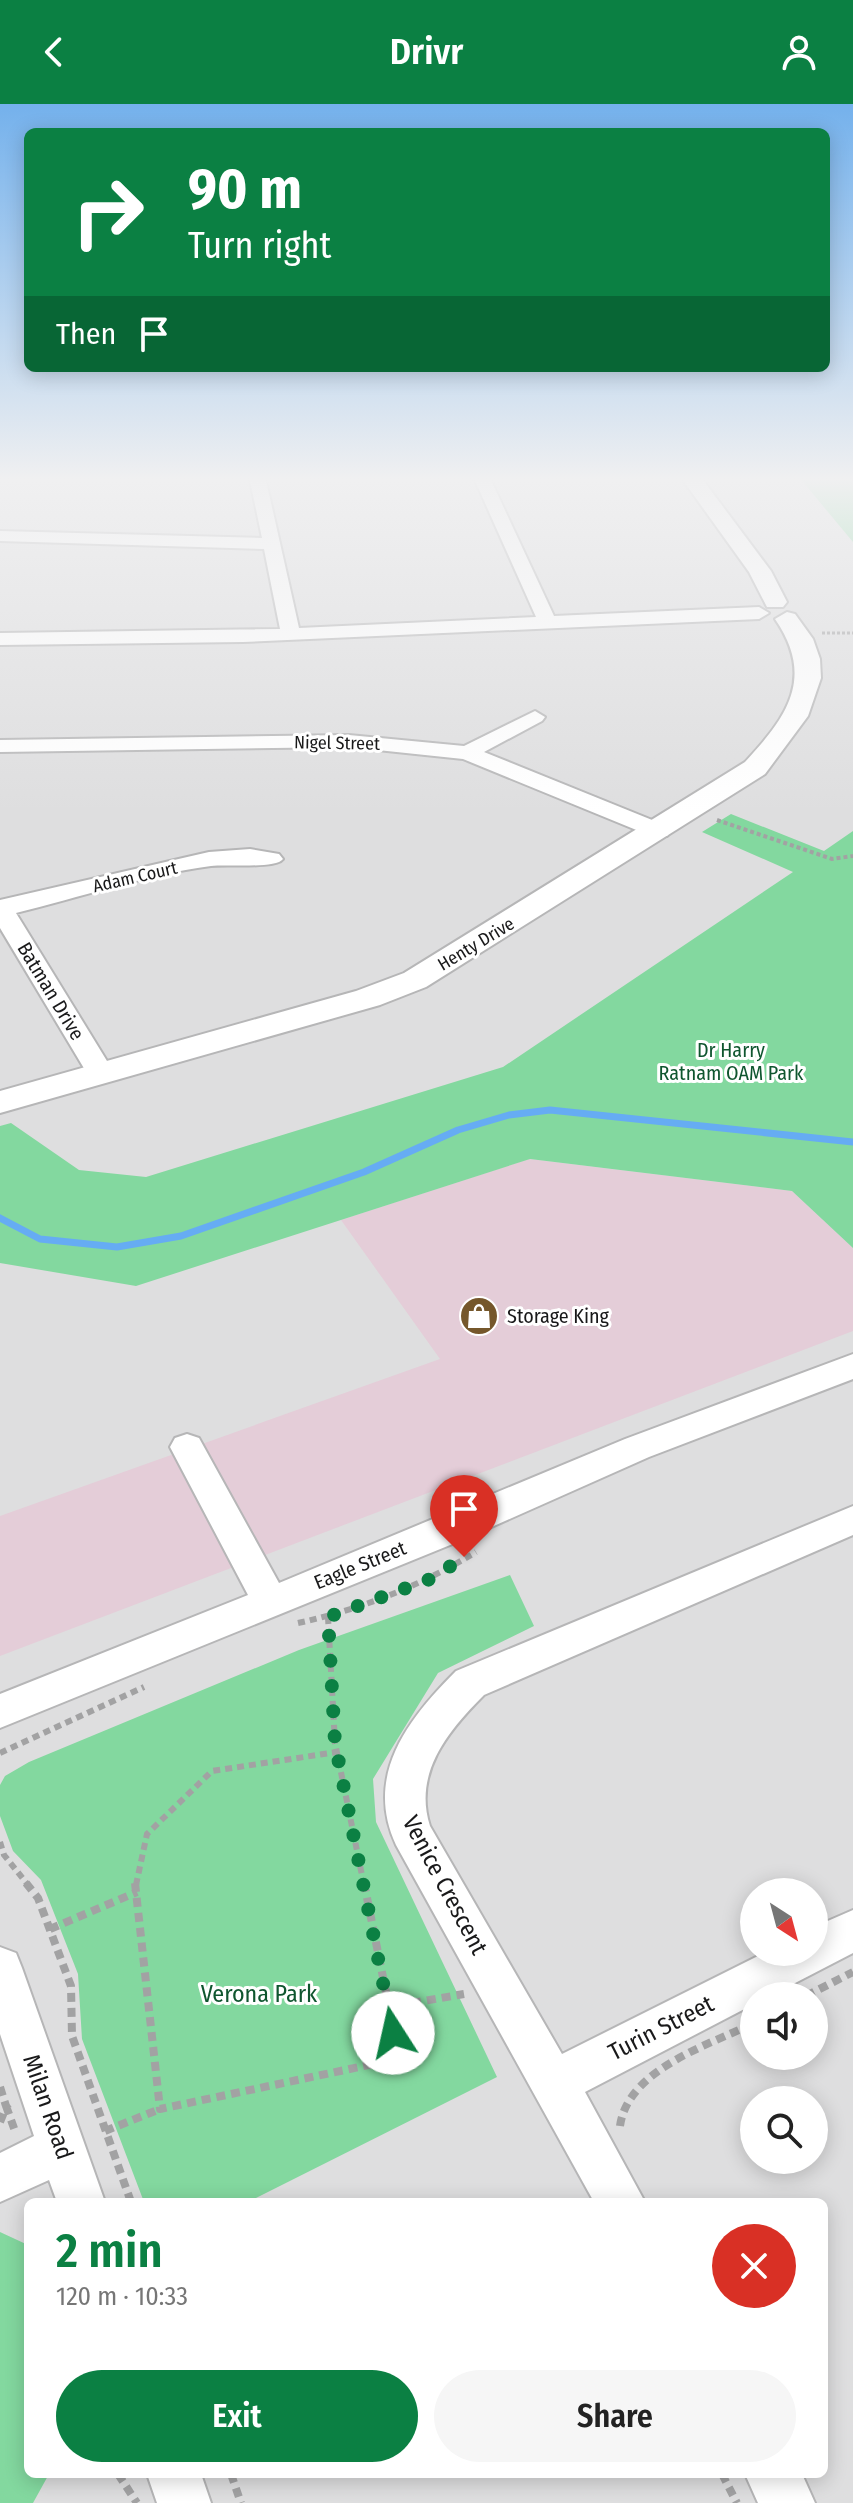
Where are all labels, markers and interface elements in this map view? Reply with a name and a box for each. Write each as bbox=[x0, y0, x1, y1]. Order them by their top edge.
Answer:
icon: back bbox=[32, 30, 76, 74]
text: Drivr bbox=[390, 30, 463, 74]
icon: person bbox=[777, 30, 821, 74]
text: 90 m bbox=[188, 156, 302, 223]
icon: right bbox=[56, 160, 160, 264]
text: Turn right bbox=[188, 224, 331, 268]
icon: arrive bbox=[132, 312, 176, 356]
text: Then bbox=[56, 316, 116, 352]
street label: Nigel Street bbox=[294, 731, 380, 755]
street label: Adam Court bbox=[91, 857, 179, 897]
street label: Henty Drive bbox=[434, 913, 518, 975]
street label: Batman Drive bbox=[12, 938, 90, 1044]
park label: Dr Harry Ratnam OAM Park bbox=[659, 1038, 804, 1085]
shop icon: Storage King bbox=[458, 1295, 500, 1337]
place label: Storage King bbox=[507, 1304, 609, 1328]
pin bbox=[430, 1475, 498, 1557]
icon: arrive bbox=[442, 1487, 486, 1531]
street label: Eagle Street bbox=[310, 1536, 410, 1594]
street label: Venice Crescent bbox=[397, 1811, 493, 1959]
north arrow bbox=[740, 1878, 828, 1966]
map controls bbox=[740, 1878, 828, 2174]
park label: Verona Park bbox=[201, 1980, 318, 2008]
button: sound bbox=[740, 1982, 828, 2070]
street label: Turin Street bbox=[604, 1989, 718, 2066]
position arrow bbox=[351, 1991, 435, 2075]
street label: Milan Road bbox=[17, 2051, 79, 2163]
button: search bbox=[740, 2086, 828, 2174]
text: 2 min bbox=[56, 2222, 163, 2280]
button: close bbox=[712, 2224, 796, 2308]
text: 120 m · 10:33 bbox=[56, 2281, 188, 2312]
button: Exit bbox=[56, 2370, 418, 2462]
button: Share bbox=[434, 2370, 796, 2462]

